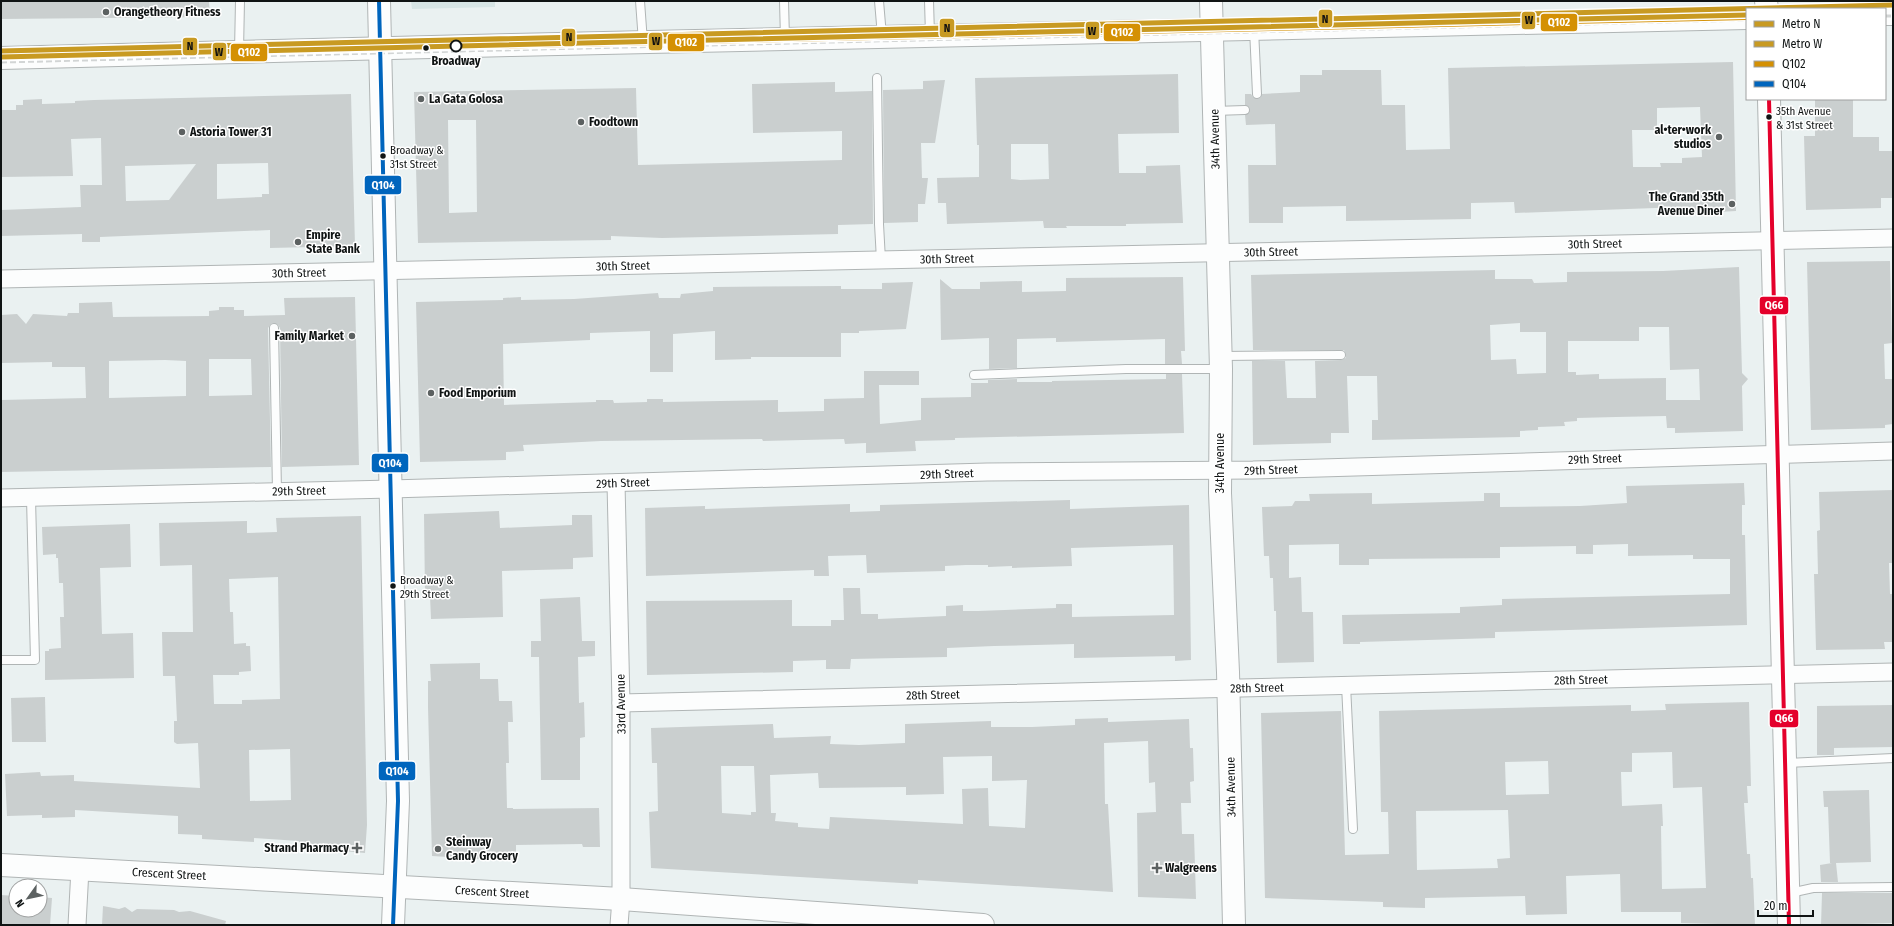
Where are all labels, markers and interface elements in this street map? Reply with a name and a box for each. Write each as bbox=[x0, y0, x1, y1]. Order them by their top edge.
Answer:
place label: Orangetheory Fitness bbox=[114, 5, 221, 19]
marker: Orangetheory Fitness bbox=[101, 7, 111, 17]
legend bbox=[1746, 8, 1886, 100]
line badge: N bbox=[1318, 9, 1333, 28]
line badge: W bbox=[1521, 11, 1536, 30]
text: N bbox=[1322, 13, 1328, 26]
line badge: Q102 bbox=[1540, 13, 1578, 32]
text: W bbox=[1525, 14, 1534, 27]
text: Q102 bbox=[1548, 16, 1570, 29]
text: Metro N bbox=[1782, 17, 1821, 31]
line badge: N bbox=[939, 18, 955, 38]
line badge: W bbox=[1085, 21, 1100, 40]
text: N bbox=[944, 22, 950, 35]
line badge: Q102 bbox=[1103, 23, 1141, 42]
text: W bbox=[1088, 25, 1097, 38]
text: Q102 bbox=[1111, 26, 1133, 39]
line badge: N bbox=[561, 28, 576, 47]
text: N bbox=[566, 31, 572, 44]
line badge: W bbox=[648, 32, 663, 51]
line badge: Q102 bbox=[667, 33, 705, 52]
text: W bbox=[652, 35, 661, 48]
text: Q102 bbox=[675, 36, 697, 49]
line badge: N bbox=[182, 37, 198, 56]
text: Metro W bbox=[1782, 37, 1822, 51]
marker: Broadway bbox=[449, 39, 463, 53]
text: N bbox=[187, 40, 193, 53]
line badge: W bbox=[212, 42, 227, 61]
line badge: Q102 bbox=[230, 43, 268, 62]
unlabelled marker bbox=[421, 43, 431, 53]
text: W bbox=[215, 46, 224, 59]
text: Q102 bbox=[238, 46, 260, 59]
place label: Broadway bbox=[431, 54, 481, 68]
text: Q102 bbox=[1782, 57, 1805, 71]
text: Q104 bbox=[1782, 77, 1806, 91]
place label: La Gata Golosa bbox=[429, 92, 503, 106]
marker: La Gata Golosa bbox=[416, 94, 426, 104]
place label: 35th Avenue & 31st Street bbox=[1776, 105, 1833, 132]
street label: 34th Avenue bbox=[1207, 109, 1223, 169]
marker: 35th Avenue & 31st Street bbox=[1764, 112, 1774, 122]
place label: Foodtown bbox=[589, 115, 638, 129]
marker: Foodtown bbox=[576, 117, 586, 127]
place label: al•ter•work studios bbox=[1654, 123, 1712, 151]
place label: Astoria Tower 31 bbox=[189, 125, 272, 139]
marker: Astoria Tower 31 bbox=[177, 127, 187, 137]
marker: al•ter•work studios bbox=[1714, 132, 1724, 142]
place label: Broadway & 31st Street bbox=[390, 144, 444, 171]
marker: Broadway & 31st Street bbox=[378, 151, 388, 161]
line badge: Q104 bbox=[364, 175, 402, 195]
text: Q104 bbox=[371, 179, 395, 192]
place label: The Grand 35th Avenue Diner bbox=[1649, 190, 1725, 218]
marker: The Grand 35th Avenue Diner bbox=[1727, 199, 1737, 209]
place label: Empire State Bank bbox=[306, 228, 361, 256]
marker: Empire State Bank bbox=[293, 237, 303, 247]
street label: 30th Street bbox=[1568, 237, 1622, 251]
street label: 30th Street bbox=[1244, 245, 1298, 259]
street label: 30th Street bbox=[920, 252, 974, 266]
street label: 30th Street bbox=[596, 259, 650, 273]
street label: 30th Street bbox=[272, 266, 326, 280]
line badge: Q66 bbox=[1759, 296, 1789, 315]
text: Q66 bbox=[1765, 299, 1783, 312]
place label: Family Market bbox=[275, 329, 345, 343]
marker: Family Market bbox=[347, 331, 357, 341]
place label: Food Emporium bbox=[439, 386, 516, 400]
marker: Food Emporium bbox=[426, 388, 436, 398]
street label: 34th Avenue bbox=[1213, 433, 1227, 493]
street label: 29th Street bbox=[1568, 451, 1622, 467]
line badge: Q104 bbox=[371, 453, 409, 473]
text: Q104 bbox=[378, 457, 402, 470]
street label: 29th Street bbox=[1244, 462, 1298, 478]
street label: 29th Street bbox=[920, 466, 974, 482]
street label: 29th Street bbox=[596, 475, 650, 491]
street label: 29th Street bbox=[272, 484, 326, 498]
place label: Broadway & 29th Street bbox=[400, 574, 454, 601]
marker: Broadway & 29th Street bbox=[388, 581, 398, 591]
street label: 28th Street bbox=[1554, 673, 1608, 687]
street label: 33rd Avenue bbox=[613, 674, 629, 734]
street label: 28th Street bbox=[1230, 681, 1284, 695]
street label: 28th Street bbox=[906, 688, 960, 702]
line badge: Q66 bbox=[1769, 709, 1799, 728]
text: Q66 bbox=[1775, 712, 1793, 725]
street label: 34th Avenue bbox=[1223, 757, 1239, 817]
line badge: Q104 bbox=[378, 761, 416, 781]
text: Q104 bbox=[385, 765, 409, 778]
place label: Steinway Candy Grocery bbox=[446, 835, 518, 863]
place label: Strand Pharmacy bbox=[264, 841, 349, 855]
marker: Strand Pharmacy bbox=[352, 843, 362, 853]
marker: Steinway Candy Grocery bbox=[433, 844, 443, 854]
place label: Walgreens bbox=[1165, 861, 1218, 875]
marker: Walgreens bbox=[1152, 863, 1162, 873]
street label: Crescent Street bbox=[132, 865, 207, 883]
north arrow bbox=[8, 878, 48, 918]
street label: Crescent Street bbox=[455, 883, 530, 901]
scale bar bbox=[1758, 892, 1813, 918]
text: N bbox=[13, 897, 27, 909]
text: 20 m bbox=[1764, 899, 1788, 913]

